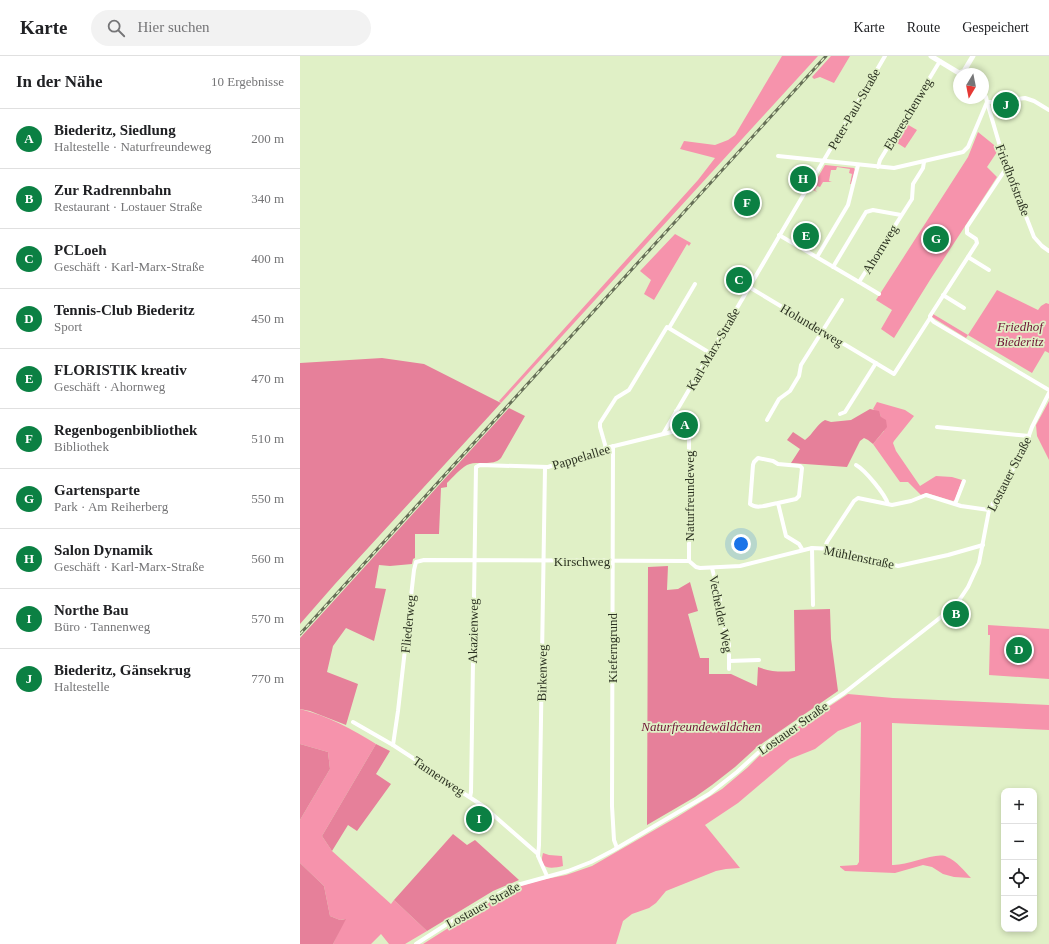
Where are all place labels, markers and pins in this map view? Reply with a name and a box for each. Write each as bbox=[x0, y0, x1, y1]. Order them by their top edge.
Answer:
pin: J bbox=[993, 90, 1019, 120]
pin: H bbox=[790, 164, 816, 194]
pin: F bbox=[734, 188, 760, 218]
pin: E bbox=[793, 221, 819, 251]
pin: G bbox=[923, 224, 949, 254]
pin: C bbox=[726, 265, 752, 295]
pin: A bbox=[672, 410, 698, 440]
pin: B bbox=[943, 599, 969, 629]
pin: D bbox=[1006, 635, 1032, 665]
pin: I bbox=[466, 804, 492, 834]

